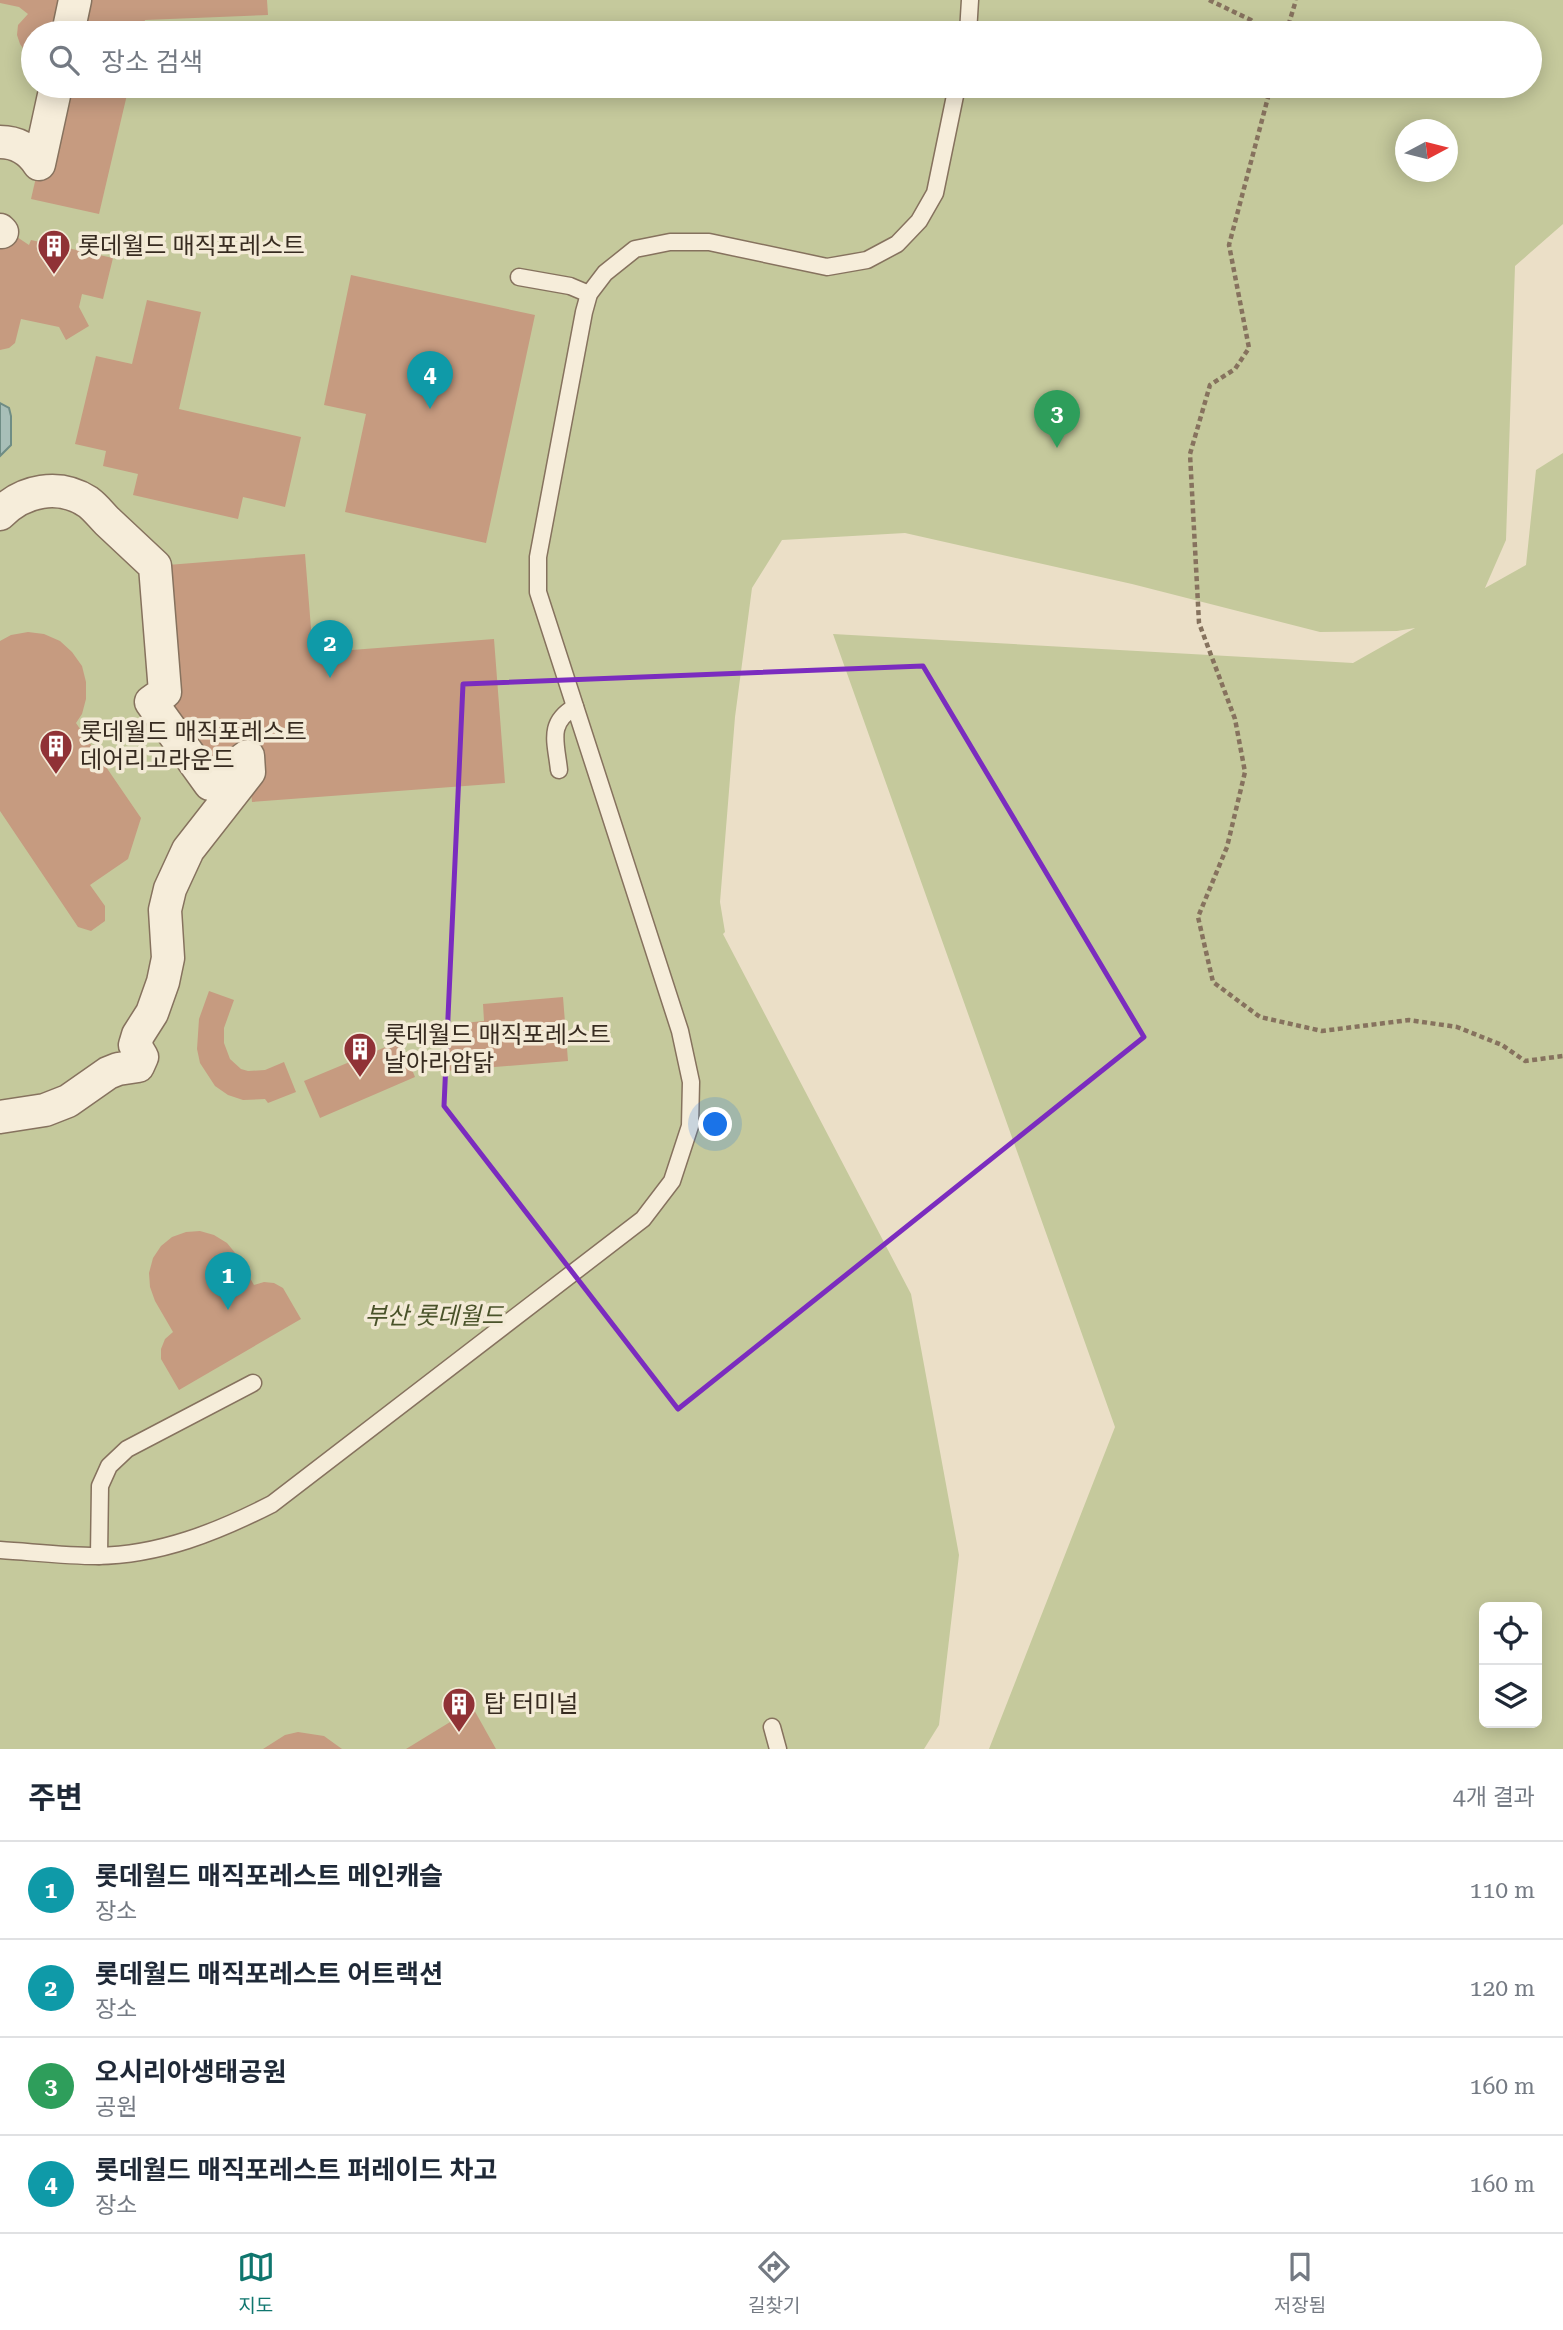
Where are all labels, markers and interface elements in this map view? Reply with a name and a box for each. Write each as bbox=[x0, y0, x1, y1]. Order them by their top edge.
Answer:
search box bbox=[21, 21, 1542, 98]
icon: search bbox=[45, 41, 83, 79]
text: 장소 검색 bbox=[101, 47, 203, 77]
north arrow bbox=[1395, 119, 1458, 182]
building icon: 롯데월드 매직포레스트 bbox=[35, 227, 73, 276]
place label: 롯데월드 매직포레스트 bbox=[78, 232, 305, 260]
pin: 4 bbox=[407, 351, 453, 409]
pin: 3 bbox=[1034, 390, 1080, 448]
pin: 2 bbox=[307, 620, 353, 678]
place label: 롯데월드 매직포레스트 데어리고라운드 bbox=[80, 718, 307, 774]
building icon: 롯데월드 매직포레스트 데어리고라운드 bbox=[37, 727, 75, 776]
place label: 롯데월드 매직포레스트 날아라암닭 bbox=[384, 1021, 611, 1077]
building icon: 롯데월드 매직포레스트 날아라암닭 bbox=[341, 1030, 379, 1079]
your location bbox=[698, 1107, 732, 1141]
pin: 1 bbox=[205, 1252, 251, 1310]
park label: 부산 롯데월드 bbox=[365, 1302, 504, 1330]
map controls bbox=[1479, 1602, 1542, 1728]
button: locate bbox=[1479, 1602, 1542, 1665]
button: layers bbox=[1479, 1665, 1542, 1728]
building icon: 탑 터미널 bbox=[440, 1685, 478, 1734]
place label: 탑 터미널 bbox=[484, 1690, 578, 1718]
text: 주변 bbox=[28, 1780, 83, 1815]
text: 4개 결과 bbox=[1453, 1784, 1535, 1811]
text: 롯데월드 매직포레스트 메인캐슬 bbox=[95, 1861, 443, 1891]
text: 1 bbox=[45, 1877, 57, 1904]
text: 110 m bbox=[1470, 1877, 1535, 1904]
text: 장소 bbox=[95, 1898, 137, 1925]
text: 롯데월드 매직포레스트 어트랙션 bbox=[95, 1959, 443, 1989]
text: 2 bbox=[45, 1975, 57, 2002]
text: 120 m bbox=[1470, 1975, 1535, 2002]
text: 장소 bbox=[95, 1996, 137, 2023]
text: 오시리아생태공원 bbox=[95, 2057, 286, 2087]
text: 3 bbox=[45, 2073, 57, 2100]
text: 160 m bbox=[1470, 2073, 1535, 2100]
text: 공원 bbox=[95, 2094, 137, 2121]
text: 롯데월드 매직포레스트 퍼레이드 차고 bbox=[95, 2155, 497, 2185]
text: 4 bbox=[45, 2171, 57, 2198]
text: 160 m bbox=[1470, 2171, 1535, 2198]
text: 장소 bbox=[95, 2192, 137, 2219]
tab: 지도 bbox=[237, 2248, 275, 2317]
tab: 길찾기 bbox=[748, 2248, 800, 2317]
tab: 저장됨 bbox=[1274, 2248, 1326, 2317]

